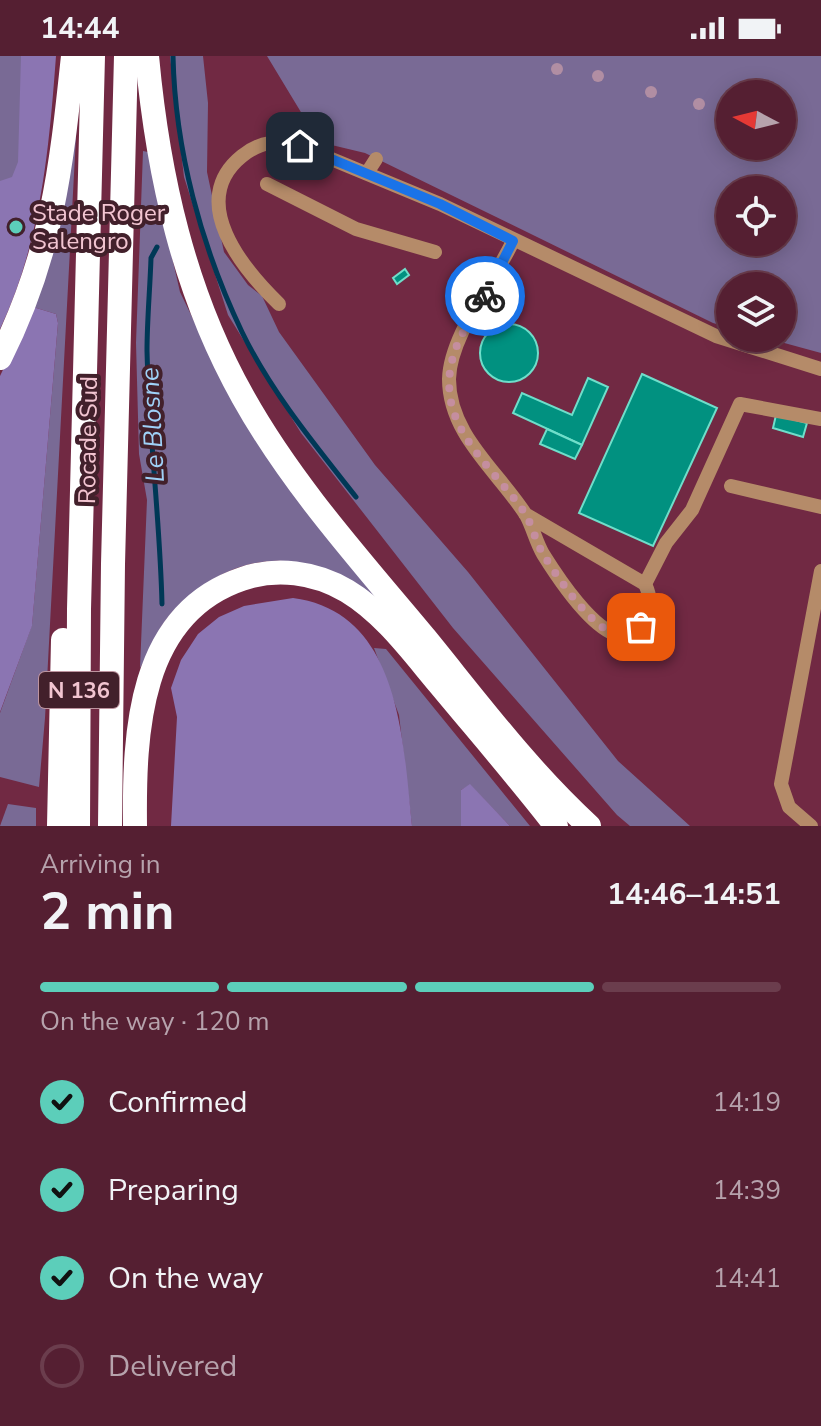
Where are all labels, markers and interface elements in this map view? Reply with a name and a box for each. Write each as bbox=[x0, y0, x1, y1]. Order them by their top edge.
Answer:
text: 14:44 bbox=[40, 8, 119, 49]
north arrow bbox=[716, 80, 796, 160]
map controls bbox=[716, 80, 796, 352]
pin bbox=[266, 112, 334, 180]
icon: home bbox=[278, 124, 322, 168]
button: locate bbox=[716, 176, 796, 256]
place label: Stade Roger Salengro bbox=[32, 197, 166, 257]
marker: Stade Roger Salengro bbox=[7, 218, 25, 236]
courier bbox=[445, 256, 525, 336]
button: layers bbox=[716, 272, 796, 352]
icon: bike bbox=[463, 274, 507, 318]
water label: Le Blosne bbox=[132, 366, 173, 483]
street label: Rocade Sud bbox=[71, 376, 105, 504]
pin bbox=[607, 593, 675, 661]
icon: bag bbox=[619, 605, 663, 649]
road number: N 136 bbox=[39, 672, 119, 708]
text: Arriving in bbox=[40, 847, 161, 882]
text: 14:46–14:51 bbox=[607, 874, 781, 915]
text: 2 min bbox=[40, 876, 175, 947]
text: On the way · 120 m bbox=[40, 1004, 269, 1039]
icon: check bbox=[40, 1080, 84, 1124]
text: Confirmed bbox=[108, 1082, 248, 1123]
text: 14:19 bbox=[713, 1085, 781, 1120]
icon: check bbox=[40, 1168, 84, 1212]
text: Preparing bbox=[108, 1170, 239, 1211]
text: 14:39 bbox=[713, 1173, 781, 1208]
icon: check bbox=[40, 1256, 84, 1300]
text: On the way bbox=[108, 1258, 263, 1299]
text: 14:41 bbox=[713, 1261, 781, 1296]
text: Delivered bbox=[108, 1346, 237, 1387]

